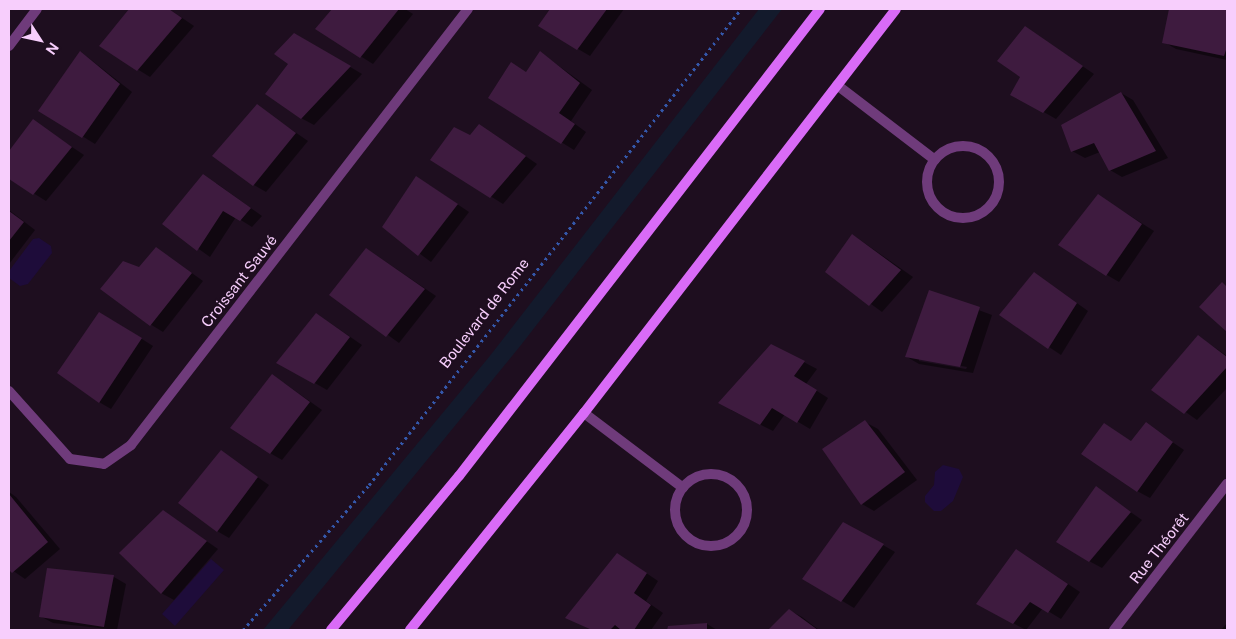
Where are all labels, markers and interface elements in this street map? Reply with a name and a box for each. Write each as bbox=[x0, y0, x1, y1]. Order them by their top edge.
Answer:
north arrow bbox=[15, 15, 65, 65]
text: N bbox=[43, 40, 62, 58]
street label: Croissant Sauvé bbox=[197, 231, 281, 331]
street label: Boulevard de Rome bbox=[435, 254, 533, 372]
street label: Rue Théorêt bbox=[1126, 509, 1192, 587]

